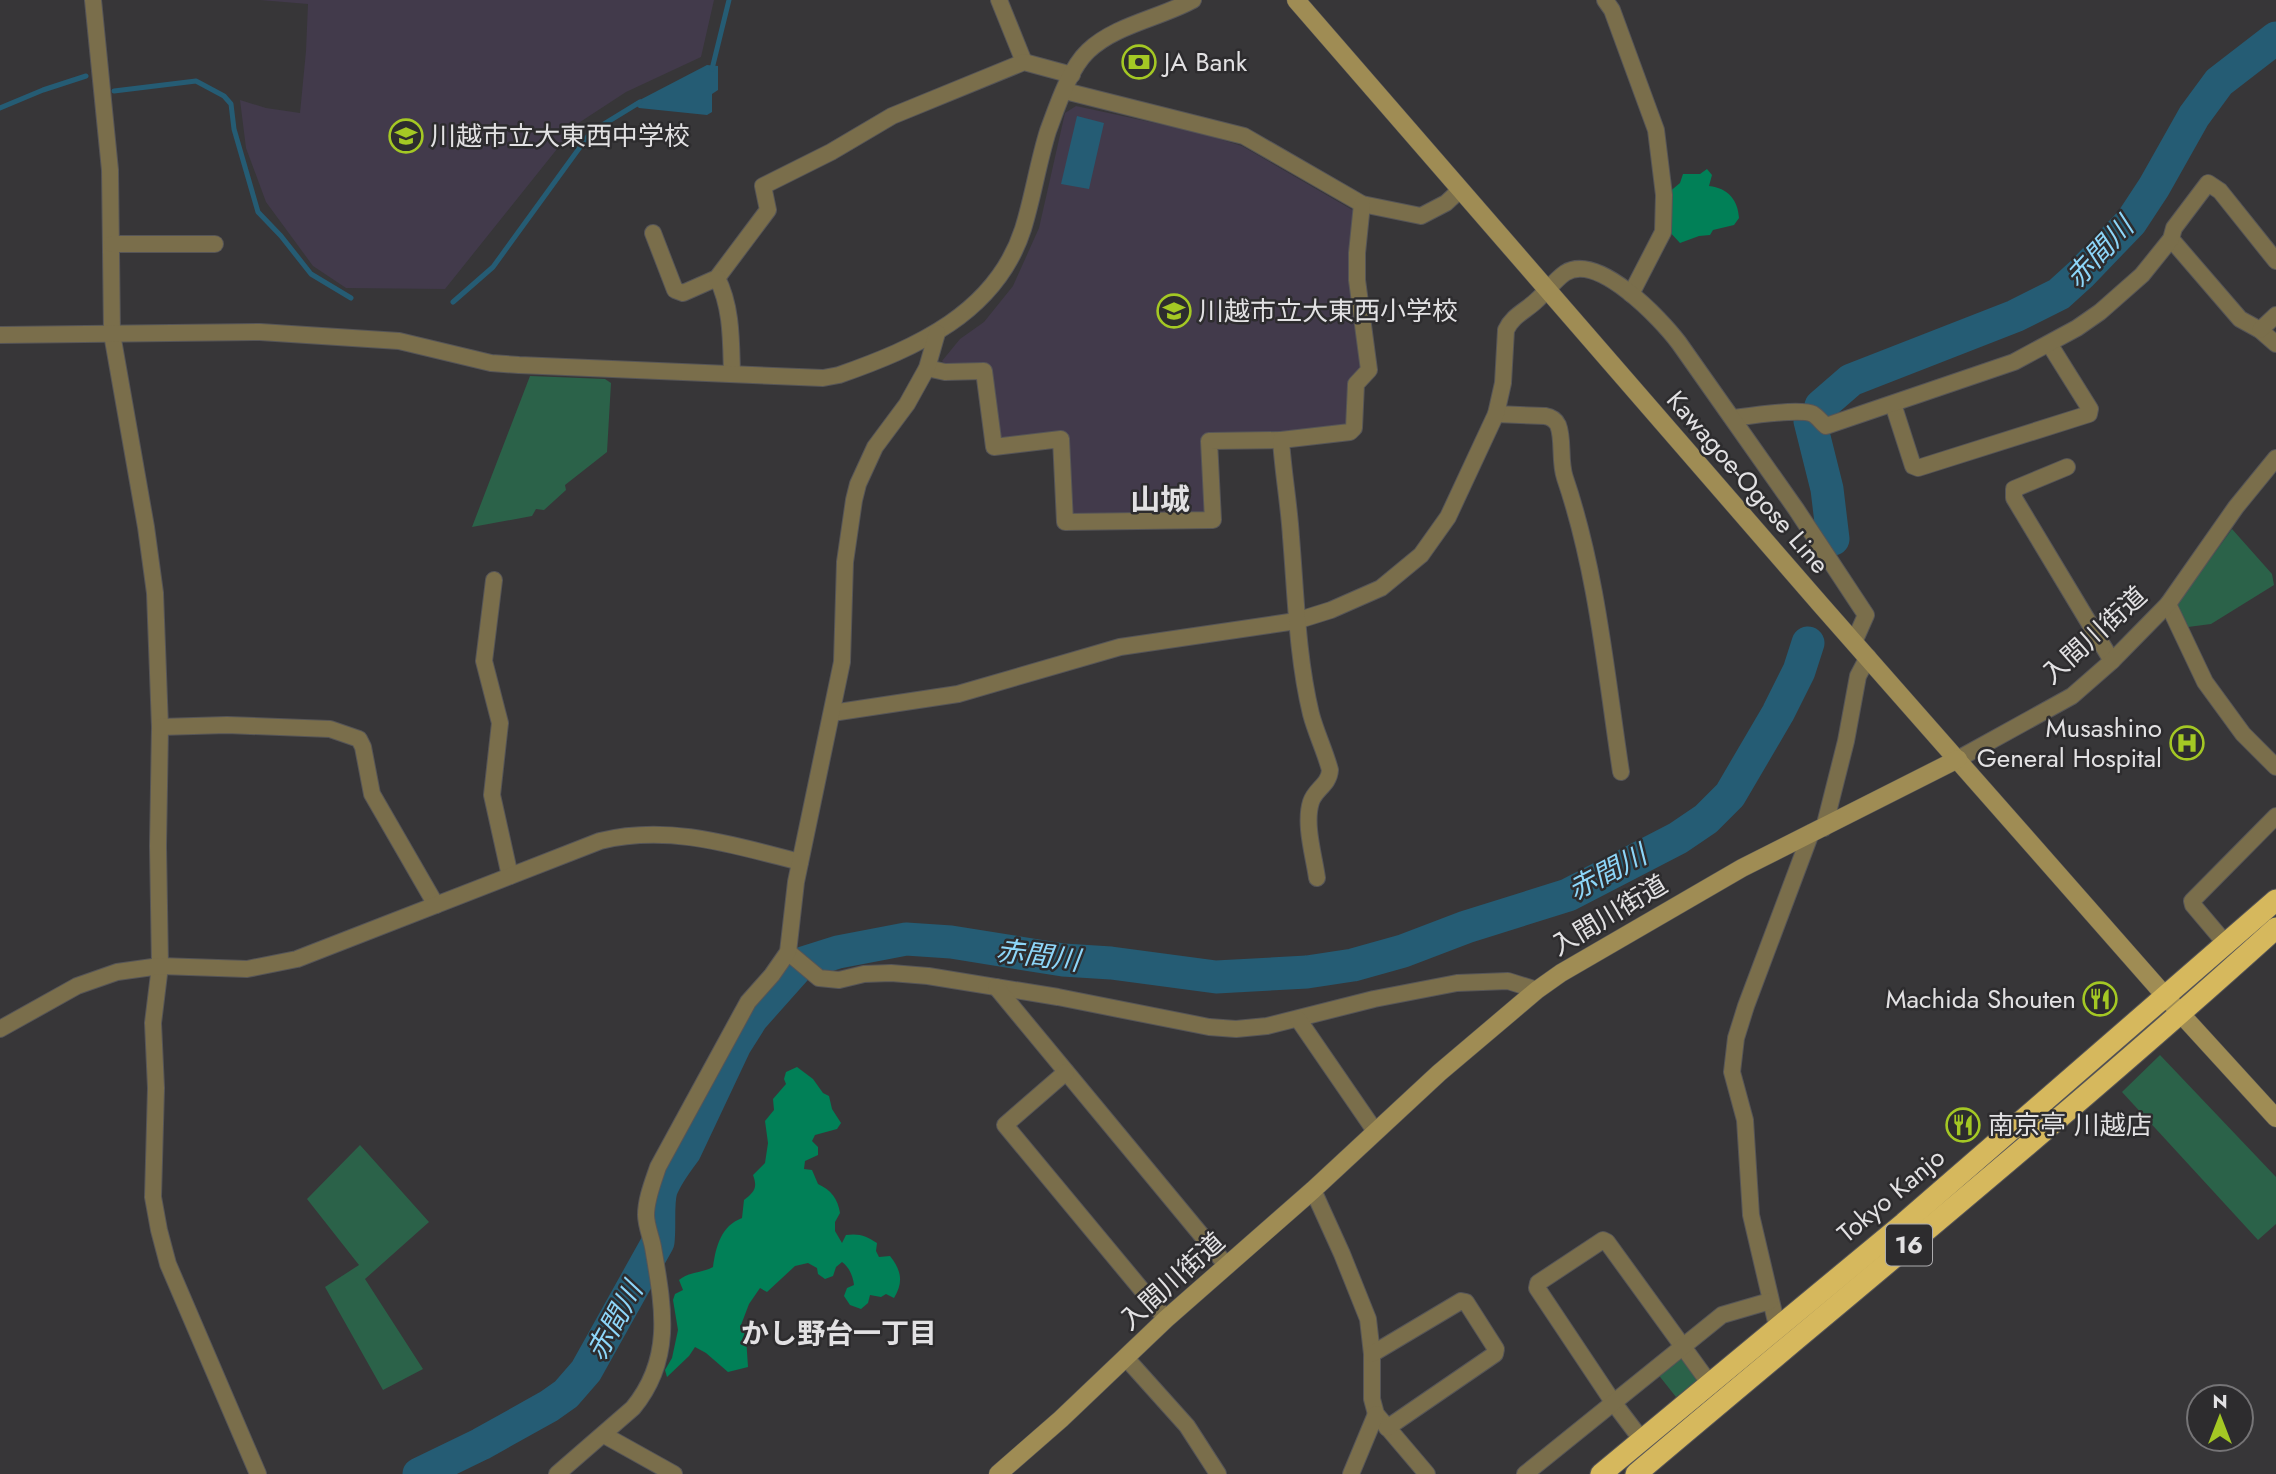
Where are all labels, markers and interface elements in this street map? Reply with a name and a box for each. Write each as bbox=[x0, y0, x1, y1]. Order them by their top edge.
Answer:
bank icon: JA Bank bbox=[1120, 43, 1158, 81]
place label: JA Bank bbox=[1161, 43, 1248, 81]
school or university icon: 川越市立大東西中学校 bbox=[387, 117, 425, 155]
place label: 川越市立大東西中学校 bbox=[430, 117, 690, 155]
water label: 赤間川 bbox=[2056, 205, 2145, 297]
school or university icon: 川越市立大東西小学校 bbox=[1155, 292, 1193, 330]
place label: 川越市立大東西小学校 bbox=[1198, 292, 1458, 330]
street label: Kawagoe-Ogose Line bbox=[1658, 382, 1838, 582]
district label: 山城 bbox=[1130, 478, 1190, 521]
street label: 入間川街道 bbox=[2033, 577, 2155, 693]
place label: Musashino General Hospital bbox=[1977, 709, 2162, 777]
hospital icon: Musashino General Hospital bbox=[2168, 724, 2206, 762]
water label: 赤間川 bbox=[1561, 833, 1657, 910]
street label: 入間川街道 bbox=[1543, 865, 1675, 965]
water label: 赤間川 bbox=[994, 930, 1085, 981]
place label: Machida Shouten bbox=[1885, 980, 2076, 1018]
restaurant icon: Machida Shouten bbox=[2081, 980, 2119, 1018]
restaurant icon: 南京亭 川越店 bbox=[1944, 1106, 1982, 1144]
place label: 南京亭 川越店 bbox=[1988, 1106, 2152, 1144]
street label: Tokyo Kanjo bbox=[1829, 1139, 1953, 1251]
street label: 入間川街道 bbox=[1111, 1223, 1233, 1339]
road number: 16 bbox=[1886, 1224, 1932, 1266]
water label: 赤間川 bbox=[576, 1272, 654, 1368]
district label: かし野台一丁目 bbox=[741, 1313, 937, 1354]
north arrow bbox=[2185, 1383, 2255, 1453]
text: N bbox=[2212, 1388, 2228, 1415]

